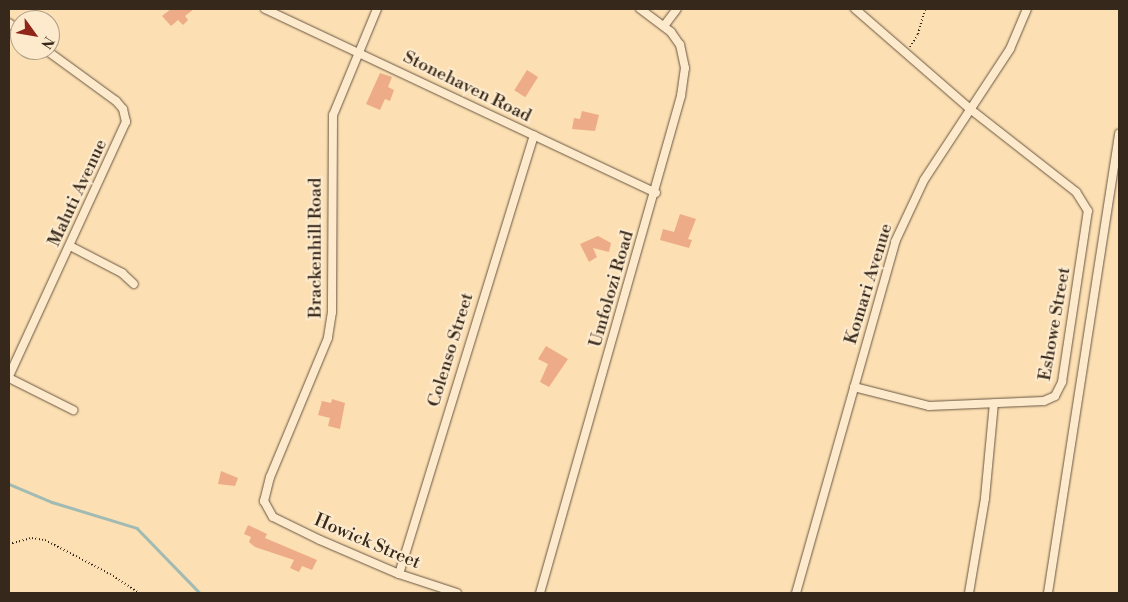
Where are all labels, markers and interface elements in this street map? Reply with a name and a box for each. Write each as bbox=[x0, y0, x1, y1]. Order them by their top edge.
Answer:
north arrow bbox=[10, 10, 60, 60]
text: N bbox=[36, 33, 57, 52]
street label: Stonehaven Road bbox=[399, 47, 535, 127]
street label: Maluti Avenue bbox=[44, 136, 112, 250]
street label: Brackenhill Road bbox=[305, 178, 327, 318]
street label: Komari Avenue bbox=[840, 221, 898, 347]
street label: Umfolozi Road bbox=[585, 228, 639, 350]
street label: Eshowe Street bbox=[1034, 266, 1076, 382]
street label: Colenso Street bbox=[423, 290, 479, 410]
street label: Howick Street bbox=[310, 510, 424, 574]

